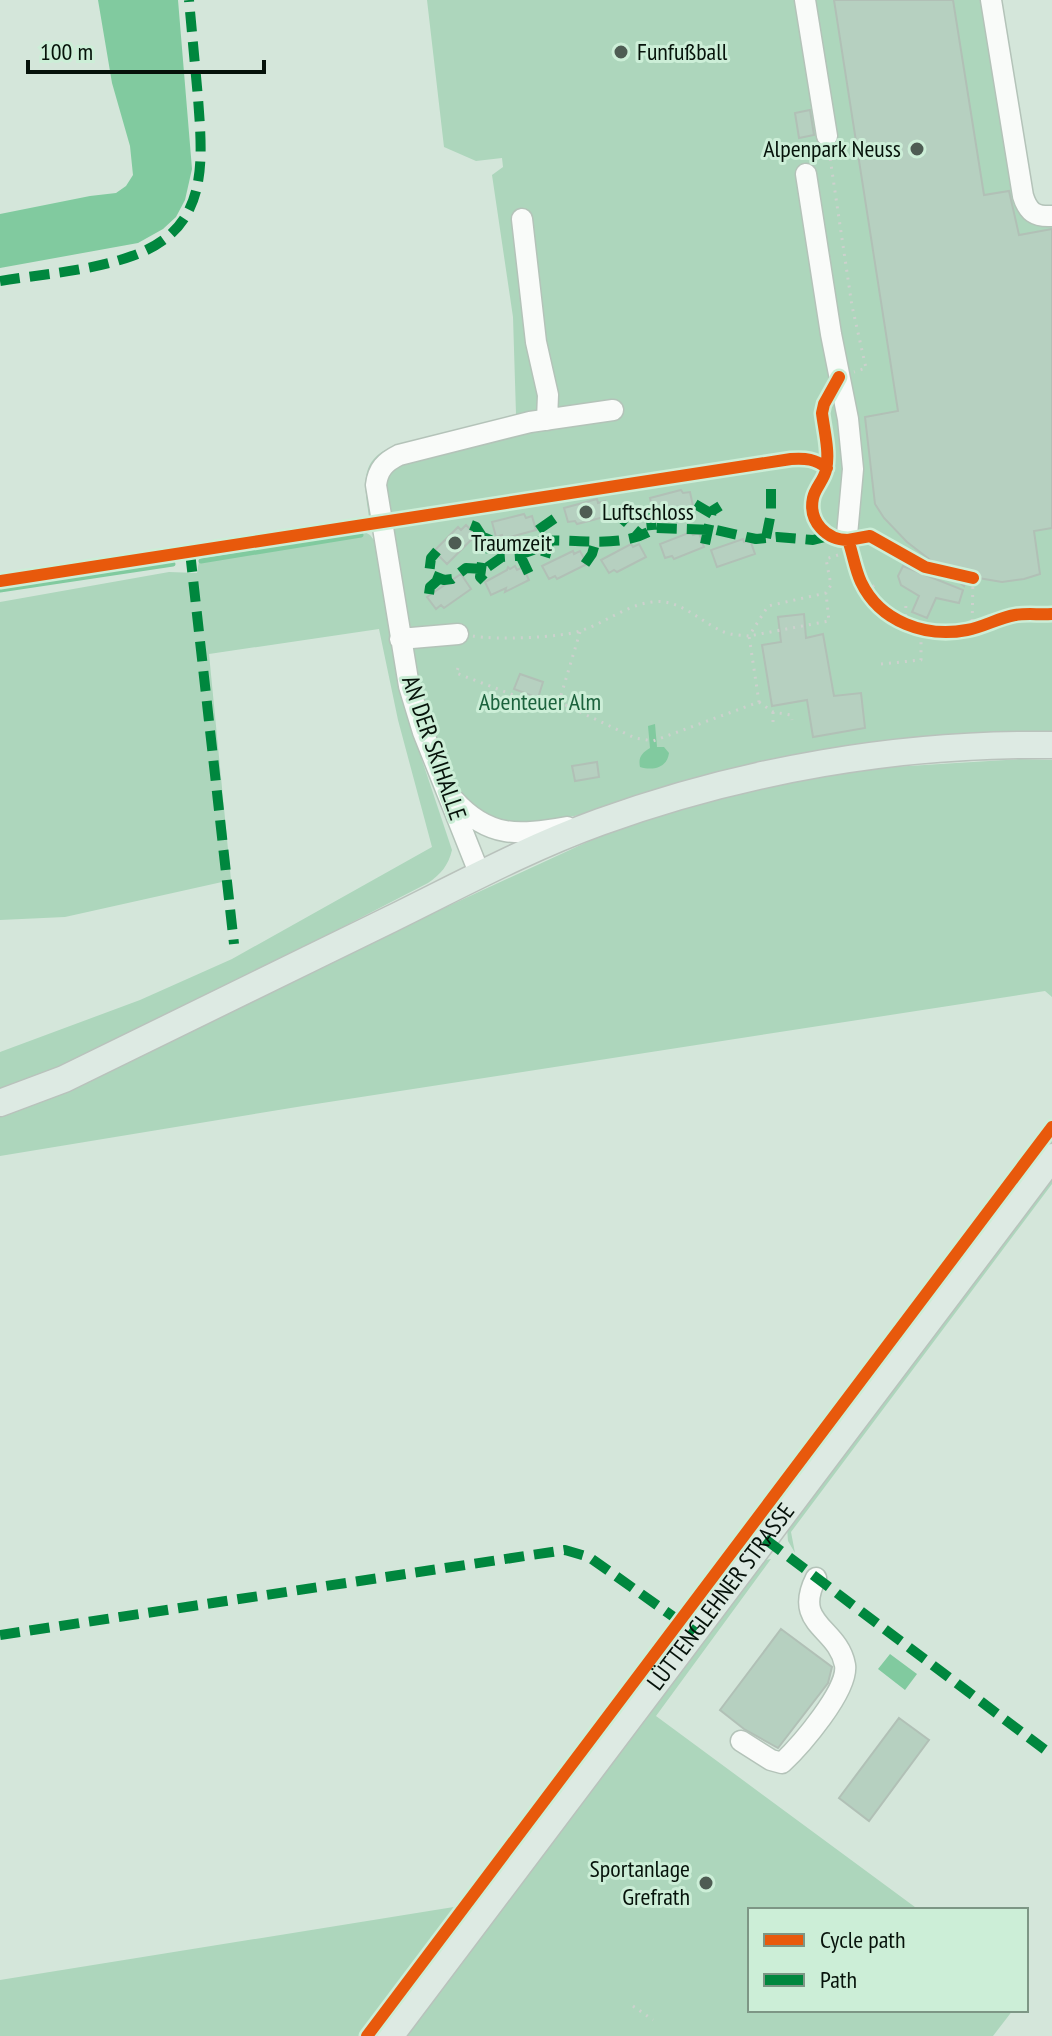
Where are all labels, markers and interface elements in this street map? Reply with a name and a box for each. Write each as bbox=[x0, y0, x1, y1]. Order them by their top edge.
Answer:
scale bar bbox=[28, 24, 264, 74]
text: 100 m bbox=[40, 36, 93, 67]
place label: Funfußball bbox=[637, 36, 728, 67]
marker: Funfußball bbox=[612, 43, 630, 61]
place label: Alpenpark Neuss bbox=[763, 133, 901, 164]
marker: Alpenpark Neuss bbox=[908, 140, 926, 158]
place label: Luftschloss bbox=[602, 496, 694, 527]
marker: Luftschloss bbox=[577, 503, 595, 521]
place label: Traumzeit bbox=[471, 527, 552, 558]
marker: Traumzeit bbox=[446, 534, 464, 552]
street label: AN DER SKIHALLE bbox=[395, 671, 474, 824]
park label: Abenteuer Alm bbox=[479, 686, 601, 717]
street label: LÜTTENGLEHNER STRASSE bbox=[640, 1497, 801, 1696]
place label: Sportanlage Grefrath bbox=[590, 1853, 690, 1912]
marker: Sportanlage Grefrath bbox=[697, 1874, 715, 1892]
legend bbox=[748, 1908, 1028, 2012]
text: Cycle path bbox=[820, 1924, 906, 1955]
text: Path bbox=[820, 1964, 857, 1995]

